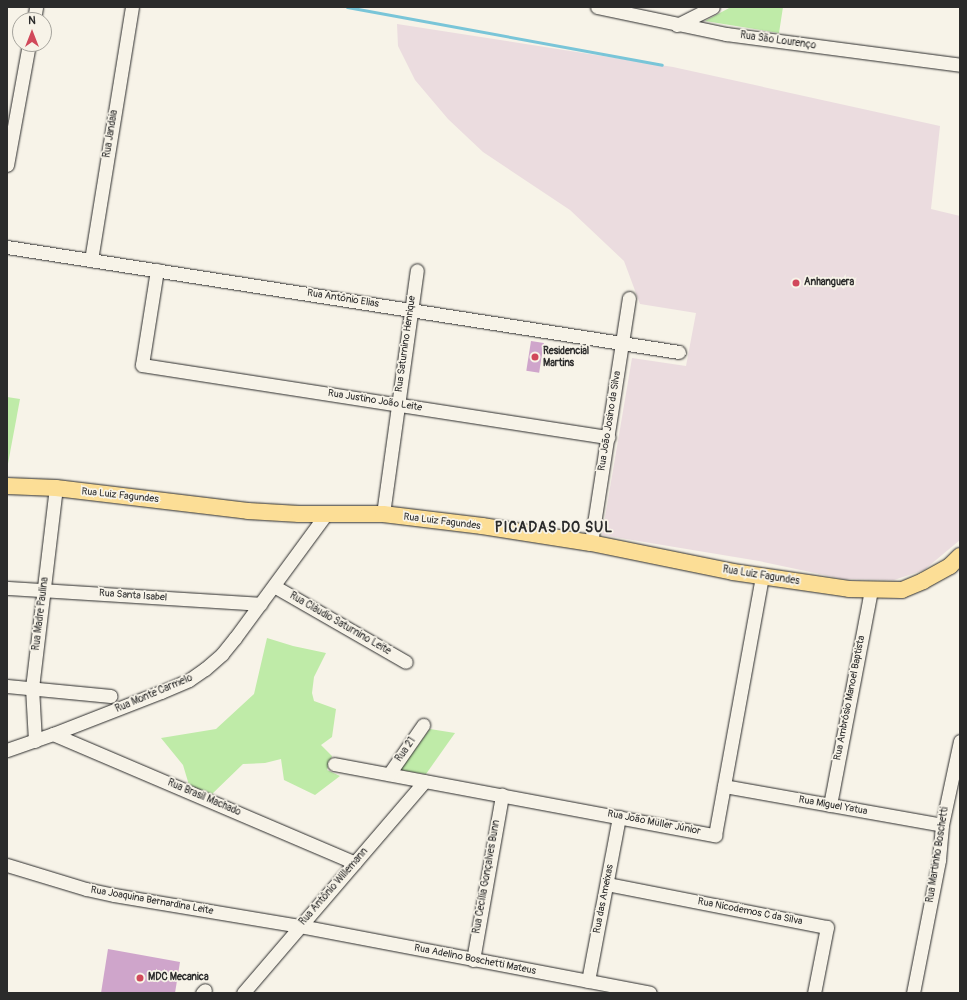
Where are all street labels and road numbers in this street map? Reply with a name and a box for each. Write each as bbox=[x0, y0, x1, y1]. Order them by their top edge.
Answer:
street label: Rua São Lourenço bbox=[739, 30, 817, 52]
street label: Rua Jandaia bbox=[101, 109, 121, 159]
street label: Rua Antônio Elias bbox=[306, 287, 380, 311]
street label: Rua Saturnino Henrique bbox=[393, 295, 419, 393]
street label: Rua João Josino da Silva bbox=[596, 370, 624, 472]
street label: Rua Justino João Leite bbox=[327, 388, 423, 414]
street label: Rua Luiz Fagundes bbox=[81, 486, 159, 506]
street label: Rua Luiz Fagundes bbox=[403, 511, 481, 533]
street label: Rua Luiz Fagundes bbox=[722, 564, 800, 588]
street label: Rua Madre Paulina bbox=[31, 577, 51, 651]
street label: Rua Santa Isabel bbox=[98, 588, 168, 604]
street label: Rua Cláudio Saturnino Leite bbox=[287, 590, 393, 658]
street label: Rua Ambrósio Manoel Baptista bbox=[832, 635, 868, 761]
street label: Rua Monte Carmelo bbox=[114, 672, 194, 716]
street label: Rua 21 bbox=[393, 735, 419, 765]
street label: Rua Brasil Machado bbox=[165, 777, 243, 819]
street label: Rua Miguel Yatua bbox=[798, 794, 868, 818]
street label: Rua Martinho Boschetti bbox=[925, 806, 951, 904]
street label: Rua João Müller Júnior bbox=[606, 808, 702, 838]
street label: Rua Cecília Gonçalves Bunn bbox=[471, 819, 503, 935]
street label: Rua Antônio Willemann bbox=[297, 846, 371, 928]
street label: Rua das Ameixas bbox=[591, 864, 617, 934]
street label: Rua Joaquina Bernardina Leite bbox=[90, 884, 214, 918]
street label: Rua Nicodemos C da Silva bbox=[697, 896, 803, 928]
street label: Rua Adelino Boschetti Mateus bbox=[413, 942, 537, 978]

